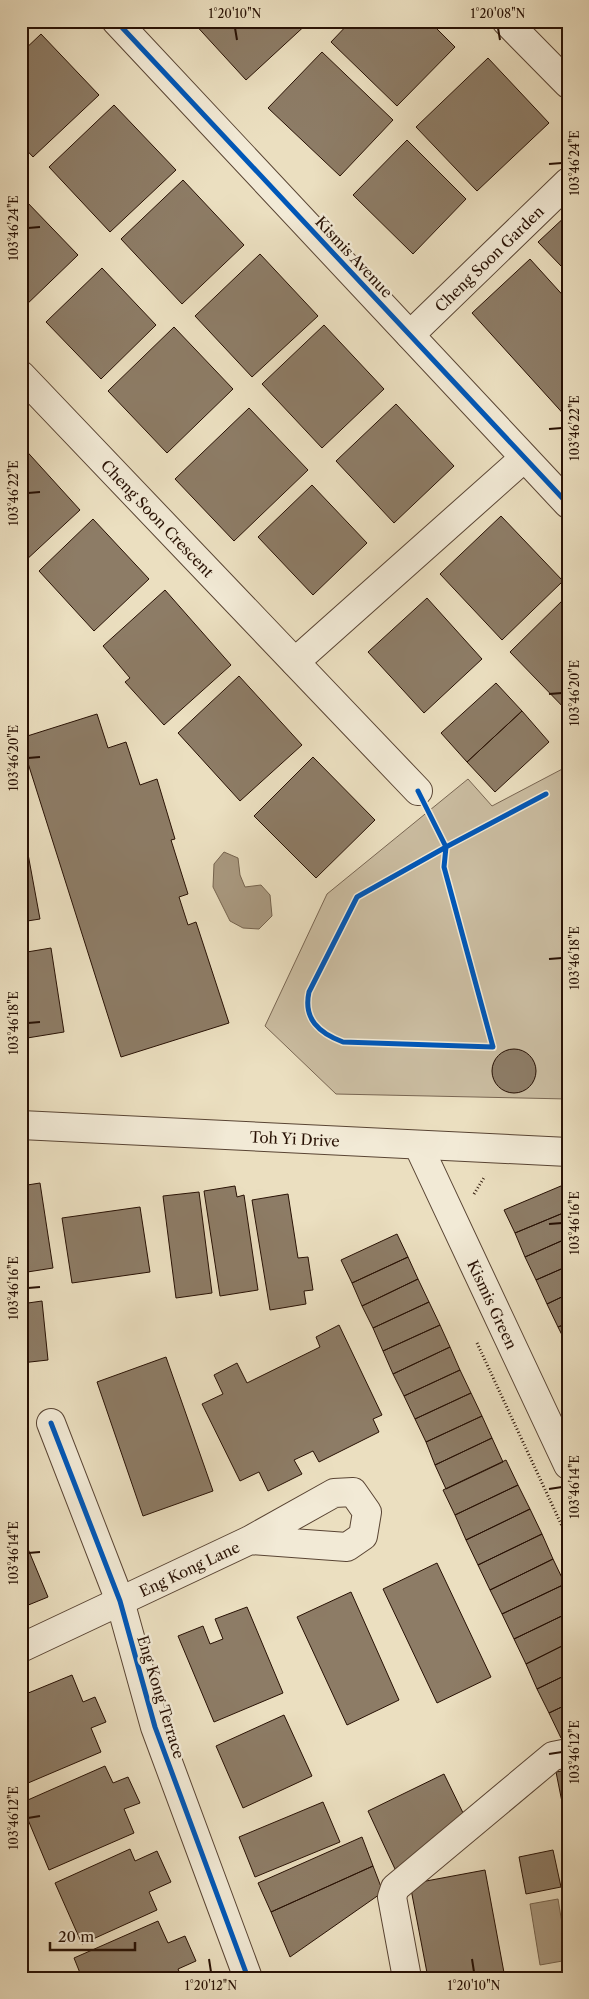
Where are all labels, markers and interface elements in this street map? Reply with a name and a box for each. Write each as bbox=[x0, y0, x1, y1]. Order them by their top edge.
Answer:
text: 1°20'10"N bbox=[209, 6, 262, 21]
text: 1°20'08"N bbox=[470, 6, 526, 21]
text: 103°46'24"E bbox=[567, 130, 582, 196]
text: 103°46'24"E bbox=[6, 195, 21, 261]
street label: Cheng Soon Garden bbox=[430, 201, 548, 316]
street label: Kismis Avenue bbox=[311, 212, 397, 302]
text: 103°46'22"E bbox=[567, 395, 582, 461]
street label: Cheng Soon Crescent bbox=[97, 456, 219, 581]
text: 103°46'22"E bbox=[6, 460, 21, 526]
text: 103°46'20"E bbox=[567, 660, 582, 726]
text: 103°46'20"E bbox=[6, 725, 21, 791]
text: 103°46'18"E bbox=[567, 926, 582, 990]
text: 103°46'18"E bbox=[6, 991, 21, 1055]
street label: Toh Yi Drive bbox=[249, 1127, 340, 1150]
text: 103°46'16"E bbox=[567, 1191, 582, 1255]
text: 103°46'16"E bbox=[6, 1256, 21, 1320]
street label: Kismis Green bbox=[464, 1257, 522, 1353]
text: 103°46'14"E bbox=[567, 1455, 582, 1519]
text: 103°46'14"E bbox=[6, 1521, 21, 1585]
street label: Eng Kong Lane bbox=[136, 1537, 243, 1600]
street label: Eng Kong Terrace bbox=[133, 1633, 189, 1761]
text: 103°46'12"E bbox=[567, 1720, 582, 1784]
text: 103°46'12"E bbox=[6, 1786, 21, 1850]
scale bar bbox=[50, 1919, 135, 1951]
text: 20 m bbox=[58, 1927, 94, 1946]
text: 1°20'12"N bbox=[185, 1978, 237, 1993]
text: 1°20'10"N bbox=[448, 1978, 501, 1993]

